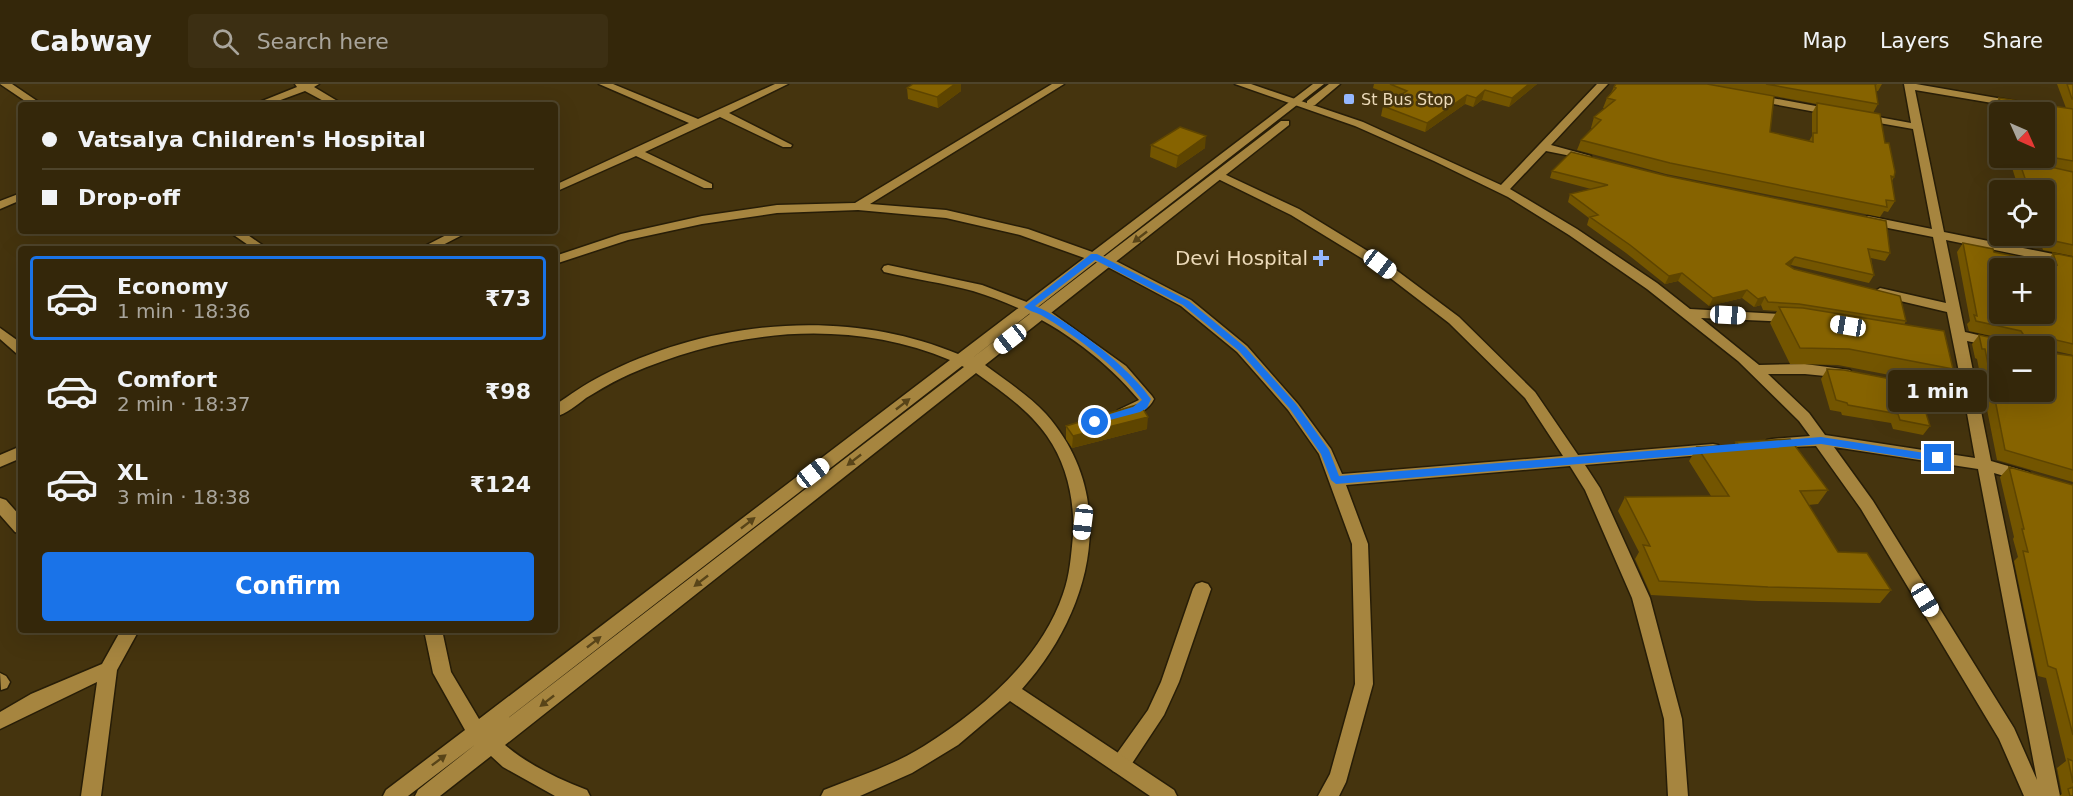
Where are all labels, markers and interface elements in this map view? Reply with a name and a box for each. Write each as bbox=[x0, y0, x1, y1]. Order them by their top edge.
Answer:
search box bbox=[188, 14, 608, 68]
text: Cabway bbox=[30, 25, 152, 58]
icon: search bbox=[209, 25, 242, 58]
text: Search here bbox=[257, 29, 389, 54]
text: Map bbox=[1803, 29, 1847, 53]
text: Layers bbox=[1880, 29, 1949, 53]
text: Share bbox=[1982, 29, 2043, 53]
place label: St Bus Stop bbox=[1361, 90, 1453, 109]
marker: St Bus Stop bbox=[1342, 92, 1356, 106]
north arrow bbox=[1989, 102, 2055, 168]
map controls bbox=[1989, 102, 2055, 402]
text: Vatsalya Children's Hospital bbox=[78, 127, 426, 152]
button: locate bbox=[1989, 180, 2055, 246]
text: Drop-off bbox=[78, 185, 180, 210]
one-way arrow bbox=[1132, 230, 1148, 243]
place label: Devi Hospital bbox=[1175, 246, 1308, 270]
car bbox=[1360, 246, 1400, 282]
marker: Devi Hospital bbox=[1312, 249, 1330, 267]
button: + bbox=[1989, 258, 2055, 324]
icon: car bbox=[45, 271, 99, 325]
text: Economy bbox=[117, 274, 228, 299]
text: ₹73 bbox=[485, 286, 531, 311]
text: 1 min · 18:36 bbox=[117, 299, 251, 323]
car bbox=[1710, 305, 1746, 325]
car bbox=[1829, 314, 1867, 338]
car bbox=[990, 321, 1030, 357]
button: − bbox=[1989, 336, 2055, 402]
icon: car bbox=[45, 364, 99, 418]
text: Comfort bbox=[117, 367, 217, 392]
callout: 1 min bbox=[1888, 371, 1988, 413]
text: ₹98 bbox=[485, 379, 531, 404]
text: 1 min bbox=[1906, 379, 1969, 403]
text: 2 min · 18:37 bbox=[117, 392, 251, 416]
one-way arrow bbox=[895, 398, 910, 410]
route start bbox=[1081, 408, 1108, 435]
route end bbox=[1924, 444, 1951, 471]
one-way arrow bbox=[846, 454, 862, 467]
car bbox=[793, 455, 833, 491]
icon: car bbox=[45, 457, 99, 511]
text: XL bbox=[117, 460, 148, 485]
text: ₹124 bbox=[470, 472, 531, 497]
text: 3 min · 18:38 bbox=[117, 485, 251, 509]
car bbox=[1072, 503, 1094, 541]
one-way arrow bbox=[740, 516, 756, 529]
button: Confirm bbox=[42, 552, 534, 621]
one-way arrow bbox=[693, 574, 708, 586]
car bbox=[1908, 580, 1942, 620]
one-way arrow bbox=[586, 636, 601, 648]
one-way arrow bbox=[539, 694, 555, 707]
one-way arrow bbox=[431, 754, 447, 767]

